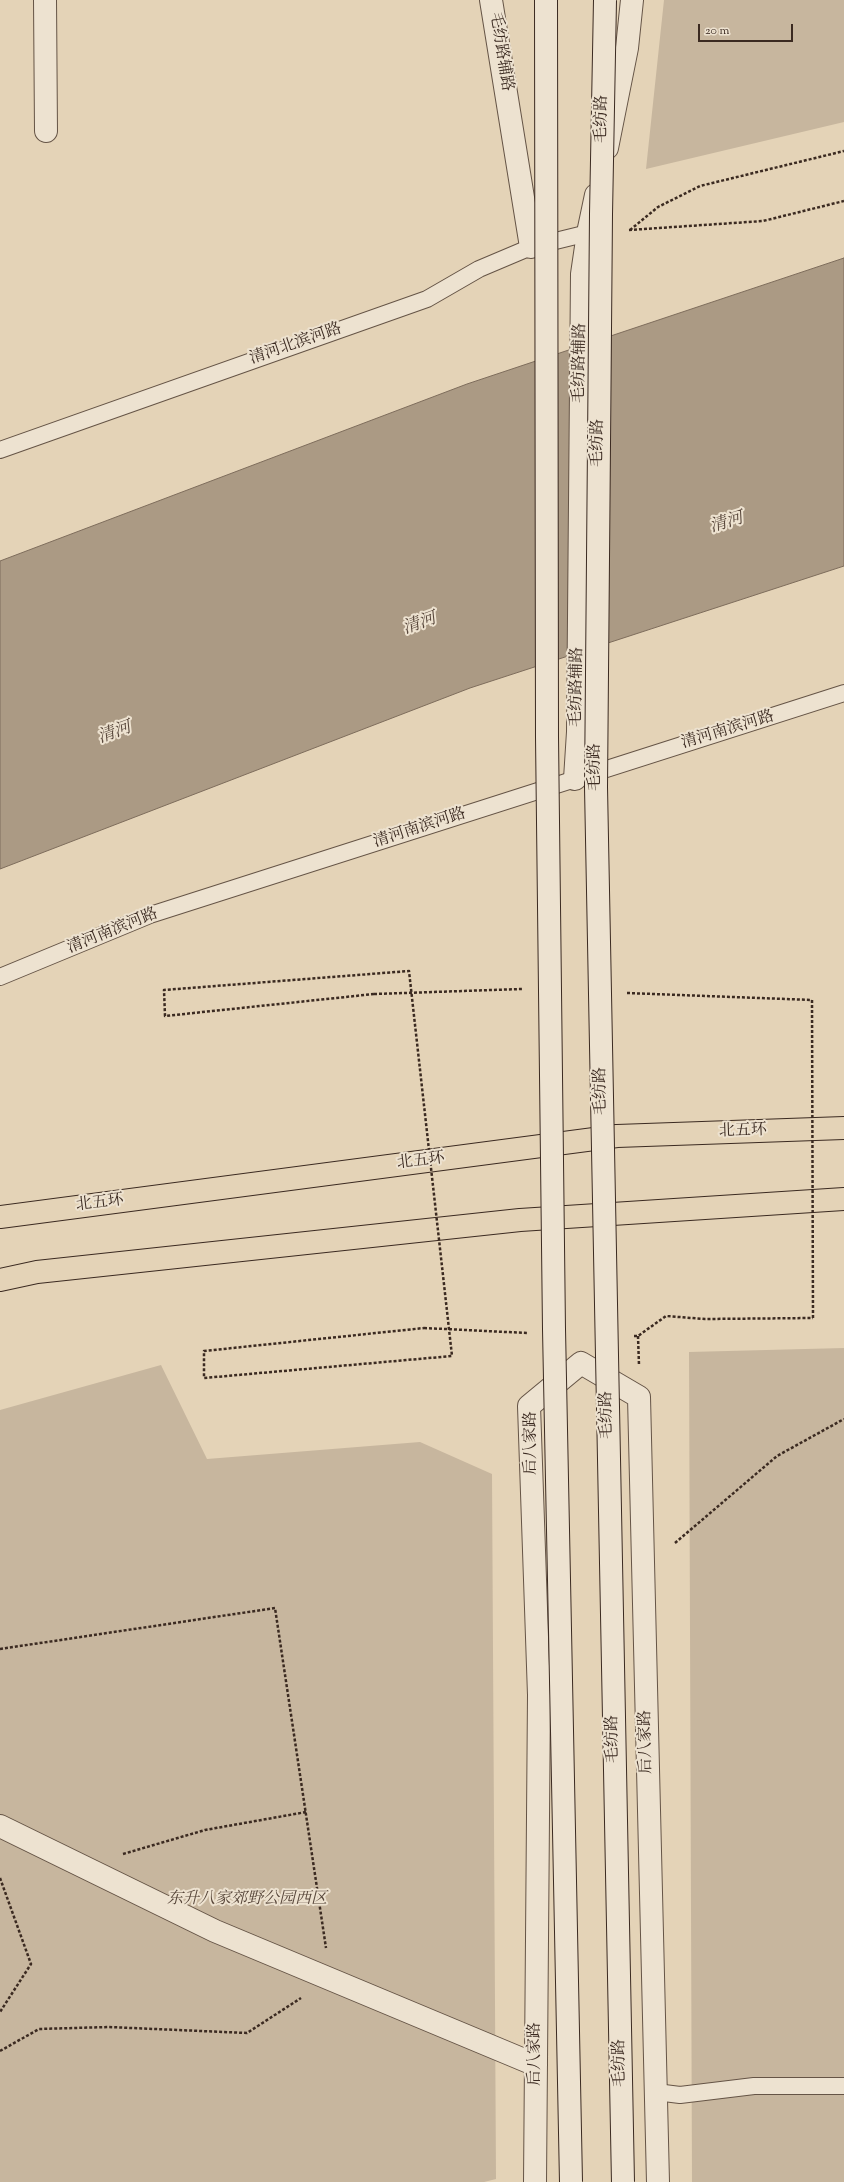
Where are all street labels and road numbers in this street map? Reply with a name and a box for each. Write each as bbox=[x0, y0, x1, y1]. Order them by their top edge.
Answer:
street label: 毛纺路辅路 bbox=[484, 11, 516, 93]
street label: 毛纺路 bbox=[593, 95, 613, 143]
street label: 清河北滨河路 bbox=[247, 320, 345, 370]
street label: 毛纺路辅路 bbox=[571, 323, 591, 403]
street label: 毛纺路 bbox=[589, 419, 609, 467]
street label: 毛纺路辅路 bbox=[568, 647, 588, 727]
street label: 清河南滨河路 bbox=[679, 708, 777, 754]
street label: 毛纺路 bbox=[586, 743, 606, 791]
street label: 清河南滨河路 bbox=[371, 805, 469, 853]
street label: 清河南滨河路 bbox=[65, 905, 161, 959]
street label: 毛纺路 bbox=[592, 1067, 612, 1115]
street label: 北五环 bbox=[719, 1122, 767, 1142]
street label: 北五环 bbox=[396, 1150, 446, 1174]
street label: 北五环 bbox=[75, 1192, 125, 1216]
street label: 毛纺路 bbox=[598, 1391, 618, 1439]
street label: 后八家路 bbox=[522, 1411, 542, 1475]
street label: 后八家路 bbox=[637, 1710, 657, 1774]
street label: 毛纺路 bbox=[604, 1715, 624, 1763]
street label: 后八家路 bbox=[526, 2022, 546, 2086]
street label: 毛纺路 bbox=[611, 2039, 631, 2087]

